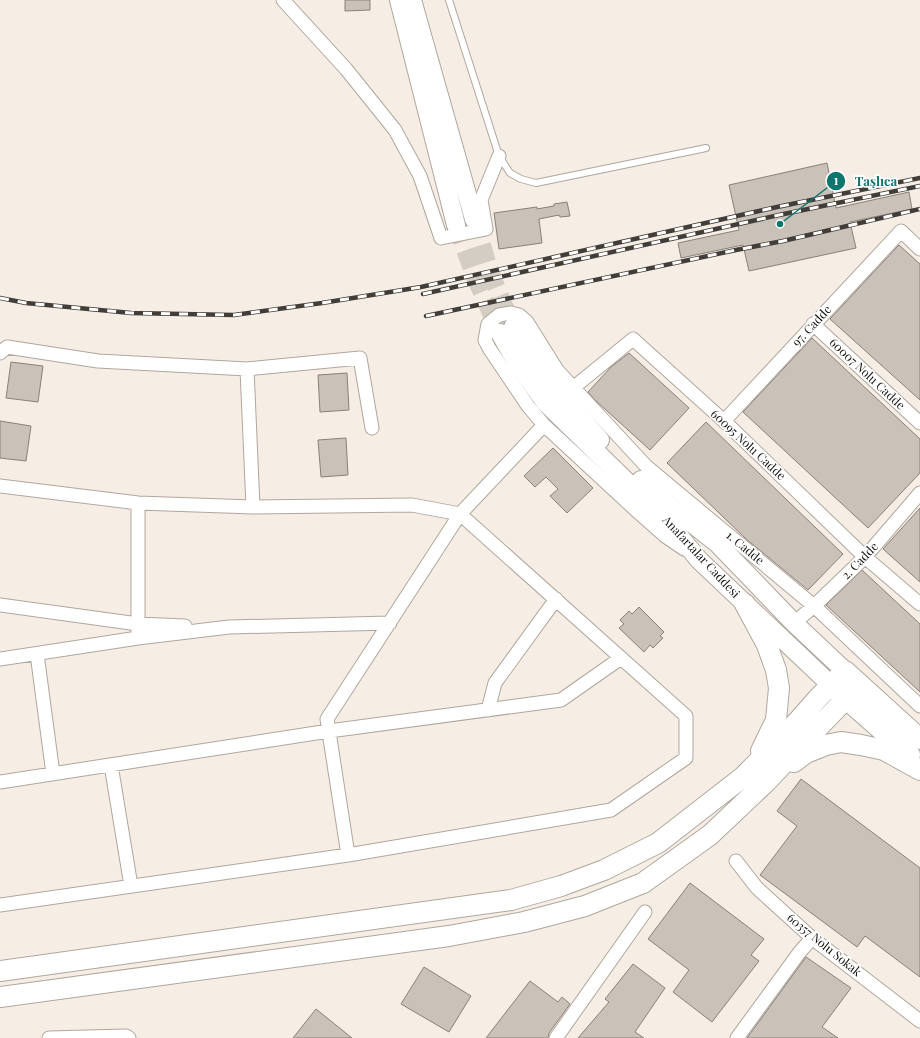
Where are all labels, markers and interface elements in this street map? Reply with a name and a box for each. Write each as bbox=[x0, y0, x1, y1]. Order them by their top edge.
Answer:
callout: Taşlıca bbox=[826, 169, 905, 194]
text: 1 bbox=[834, 172, 839, 188]
text: Taşlıca bbox=[855, 172, 897, 189]
street label: 97. Cadde bbox=[788, 301, 834, 349]
street label: 60007 Nolu Cadde bbox=[826, 334, 909, 413]
street label: 60095 Nolu Cadde bbox=[708, 405, 790, 483]
street label: Anafartalar Caddesi bbox=[659, 511, 744, 601]
street label: 1. Cadde bbox=[723, 527, 768, 568]
street label: 2. Cadde bbox=[838, 538, 881, 582]
street label: 60357 Nolu Sokak bbox=[784, 909, 866, 980]

